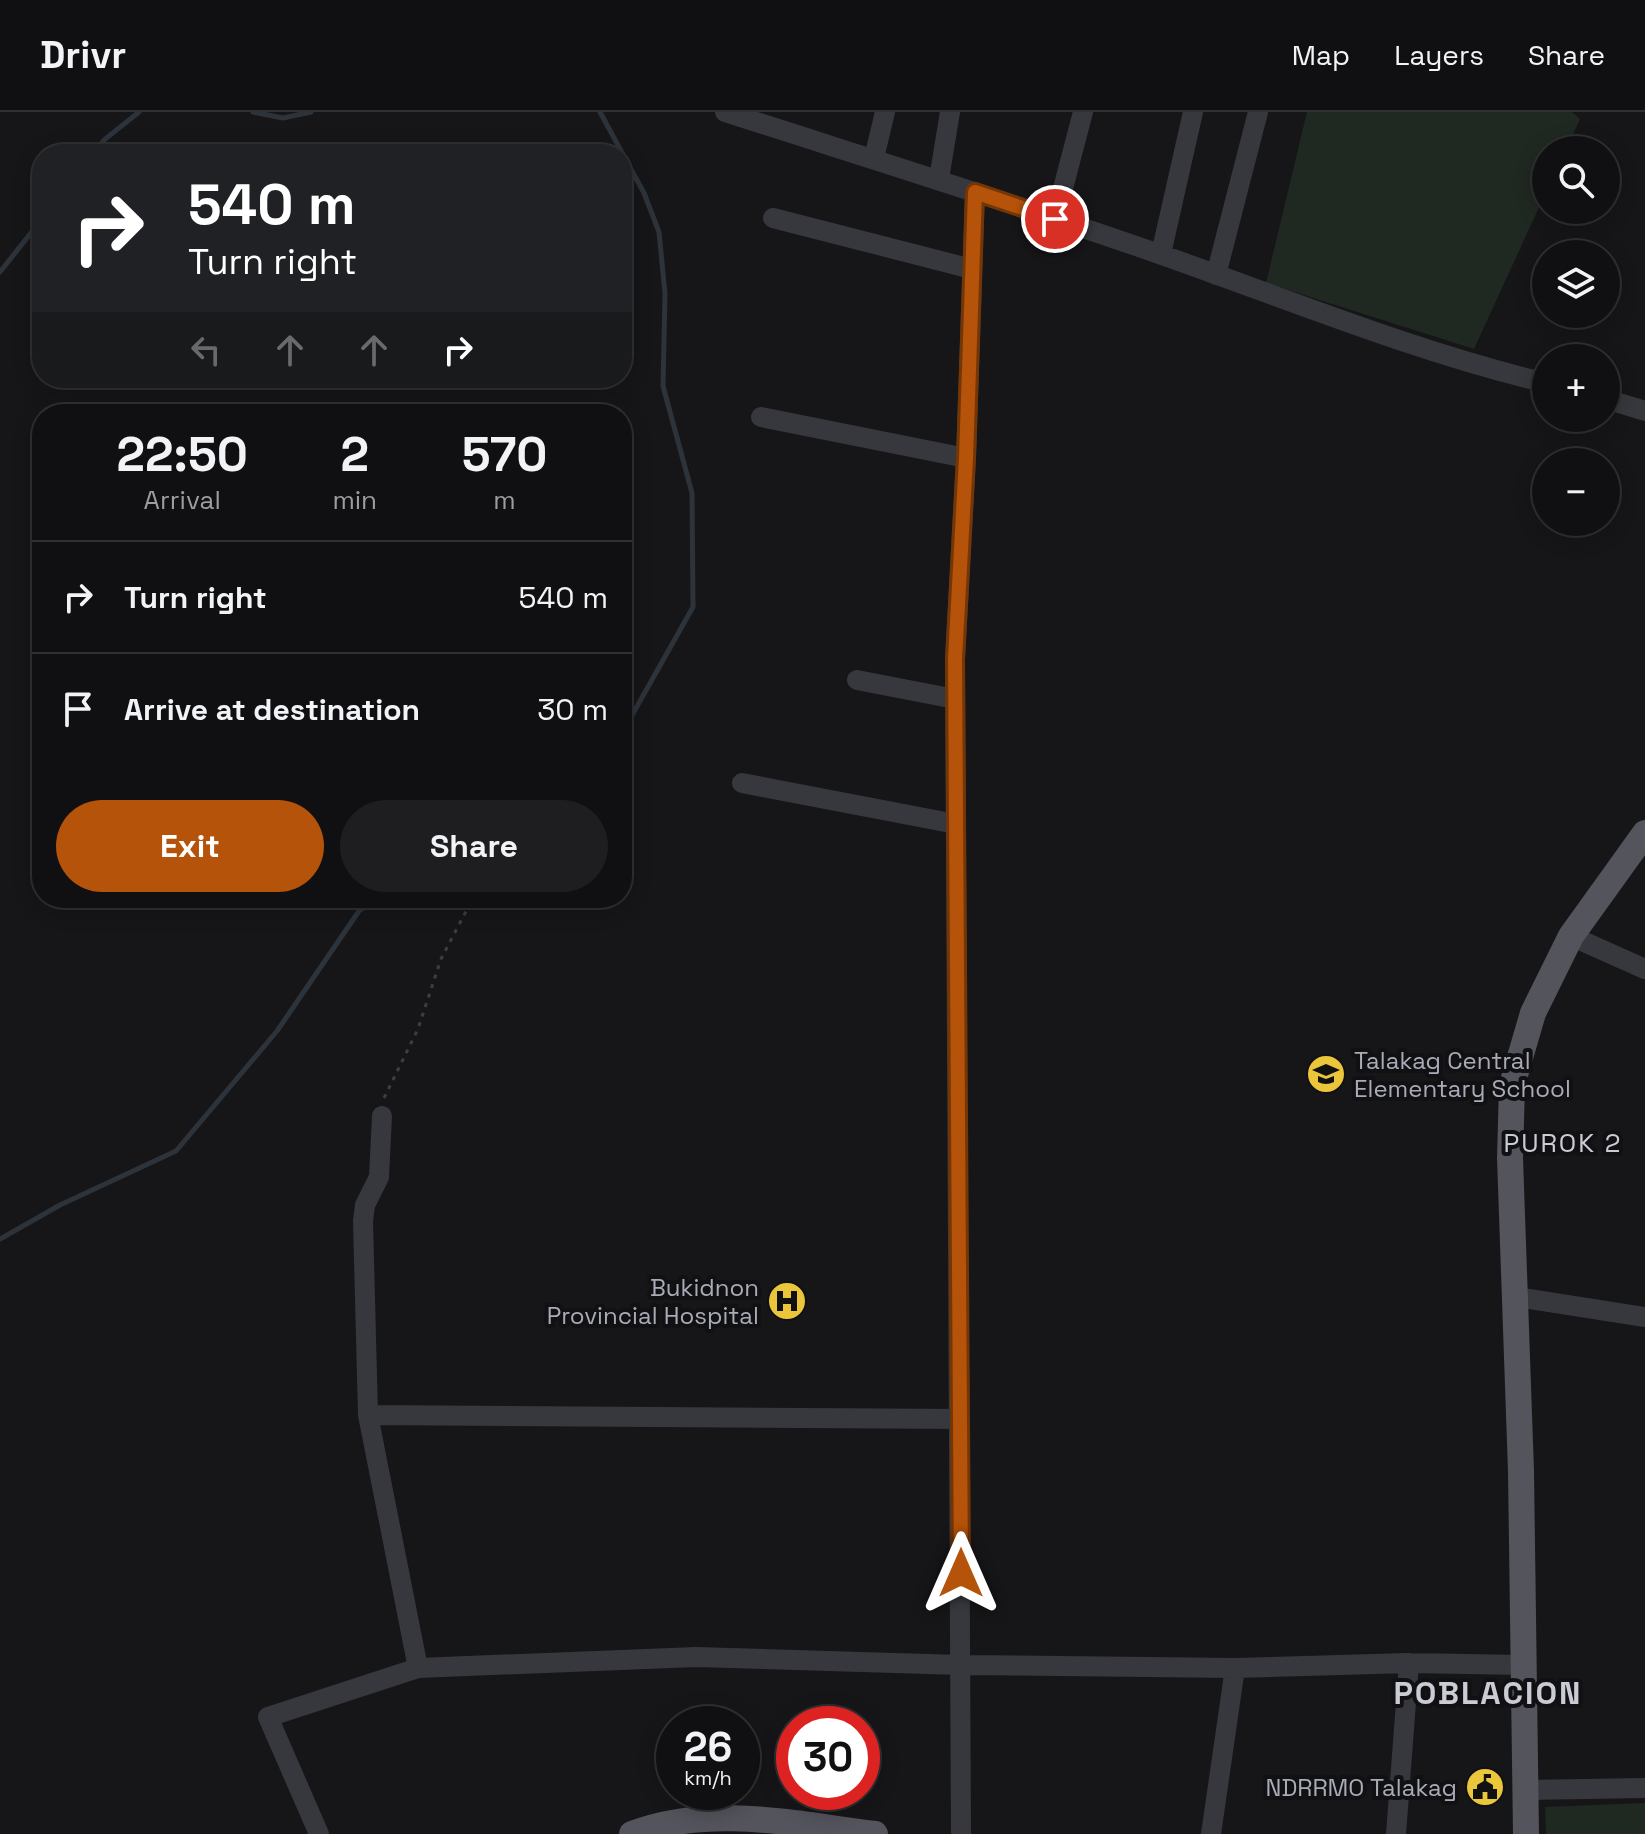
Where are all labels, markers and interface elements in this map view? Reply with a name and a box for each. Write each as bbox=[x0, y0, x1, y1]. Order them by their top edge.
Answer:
text: Drivr bbox=[40, 31, 126, 79]
text: Map bbox=[1292, 37, 1350, 73]
text: Layers bbox=[1394, 37, 1484, 73]
text: Share bbox=[1528, 37, 1605, 73]
map controls bbox=[1532, 136, 1620, 536]
button: search bbox=[1532, 136, 1620, 224]
text: 540 m bbox=[188, 169, 356, 240]
icon: right bbox=[56, 176, 160, 280]
pin bbox=[1021, 185, 1089, 253]
icon: arrive bbox=[1033, 197, 1077, 241]
text: Turn right bbox=[188, 239, 357, 285]
button: layers bbox=[1532, 240, 1620, 328]
icon: left bbox=[184, 328, 228, 372]
icon: ahead bbox=[268, 328, 312, 372]
icon: ahead bbox=[352, 328, 396, 372]
icon: right bbox=[436, 328, 480, 372]
button: + bbox=[1532, 344, 1620, 432]
text: 22:50 bbox=[117, 424, 248, 485]
text: 2 bbox=[340, 424, 369, 485]
text: 570 bbox=[462, 424, 547, 485]
button: − bbox=[1532, 448, 1620, 536]
text: Arrival bbox=[144, 483, 221, 517]
text: min bbox=[332, 483, 377, 517]
text: m bbox=[493, 483, 516, 517]
icon: right bbox=[56, 575, 100, 619]
text: Turn right bbox=[124, 578, 267, 617]
text: 540 m bbox=[519, 578, 608, 617]
icon: arrive bbox=[56, 687, 100, 731]
text: Arrive at destination bbox=[124, 690, 420, 729]
text: 30 m bbox=[537, 690, 608, 729]
button: Exit bbox=[56, 800, 324, 892]
button: Share bbox=[340, 800, 608, 892]
place label: Talakag Central Elementary School bbox=[1354, 1045, 1571, 1104]
school or university icon: Talakag Central Elementary School bbox=[1305, 1053, 1347, 1095]
district label: PUROK 2 bbox=[1504, 1126, 1622, 1160]
place label: Bukidnon Provincial Hospital bbox=[547, 1272, 759, 1331]
hospital icon: Bukidnon Provincial Hospital bbox=[766, 1280, 808, 1322]
position arrow bbox=[919, 1531, 1003, 1615]
district label: POBLACION bbox=[1393, 1673, 1583, 1713]
speed limit sign: 30 bbox=[776, 1706, 880, 1810]
text: 26 bbox=[684, 1722, 732, 1773]
text: km/h bbox=[684, 1765, 732, 1791]
public building icon: NDRRMO Talakag bbox=[1464, 1766, 1506, 1808]
place label: NDRRMO Talakag bbox=[1265, 1772, 1457, 1803]

